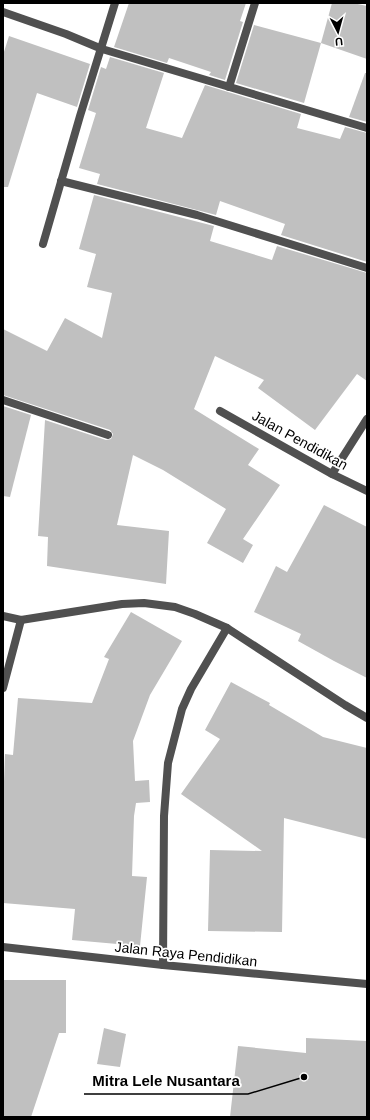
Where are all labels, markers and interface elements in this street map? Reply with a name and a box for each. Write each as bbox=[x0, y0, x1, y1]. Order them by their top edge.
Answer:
north arrow bbox=[318, 12, 358, 52]
text: U bbox=[334, 36, 344, 48]
street label: Jalan Pendidikan bbox=[249, 407, 351, 473]
street label: Jalan Raya Pendidikan bbox=[114, 939, 258, 969]
callout: Mitra Lele Nusantara bbox=[84, 1067, 248, 1094]
text: Mitra Lele Nusantara bbox=[92, 1072, 240, 1089]

